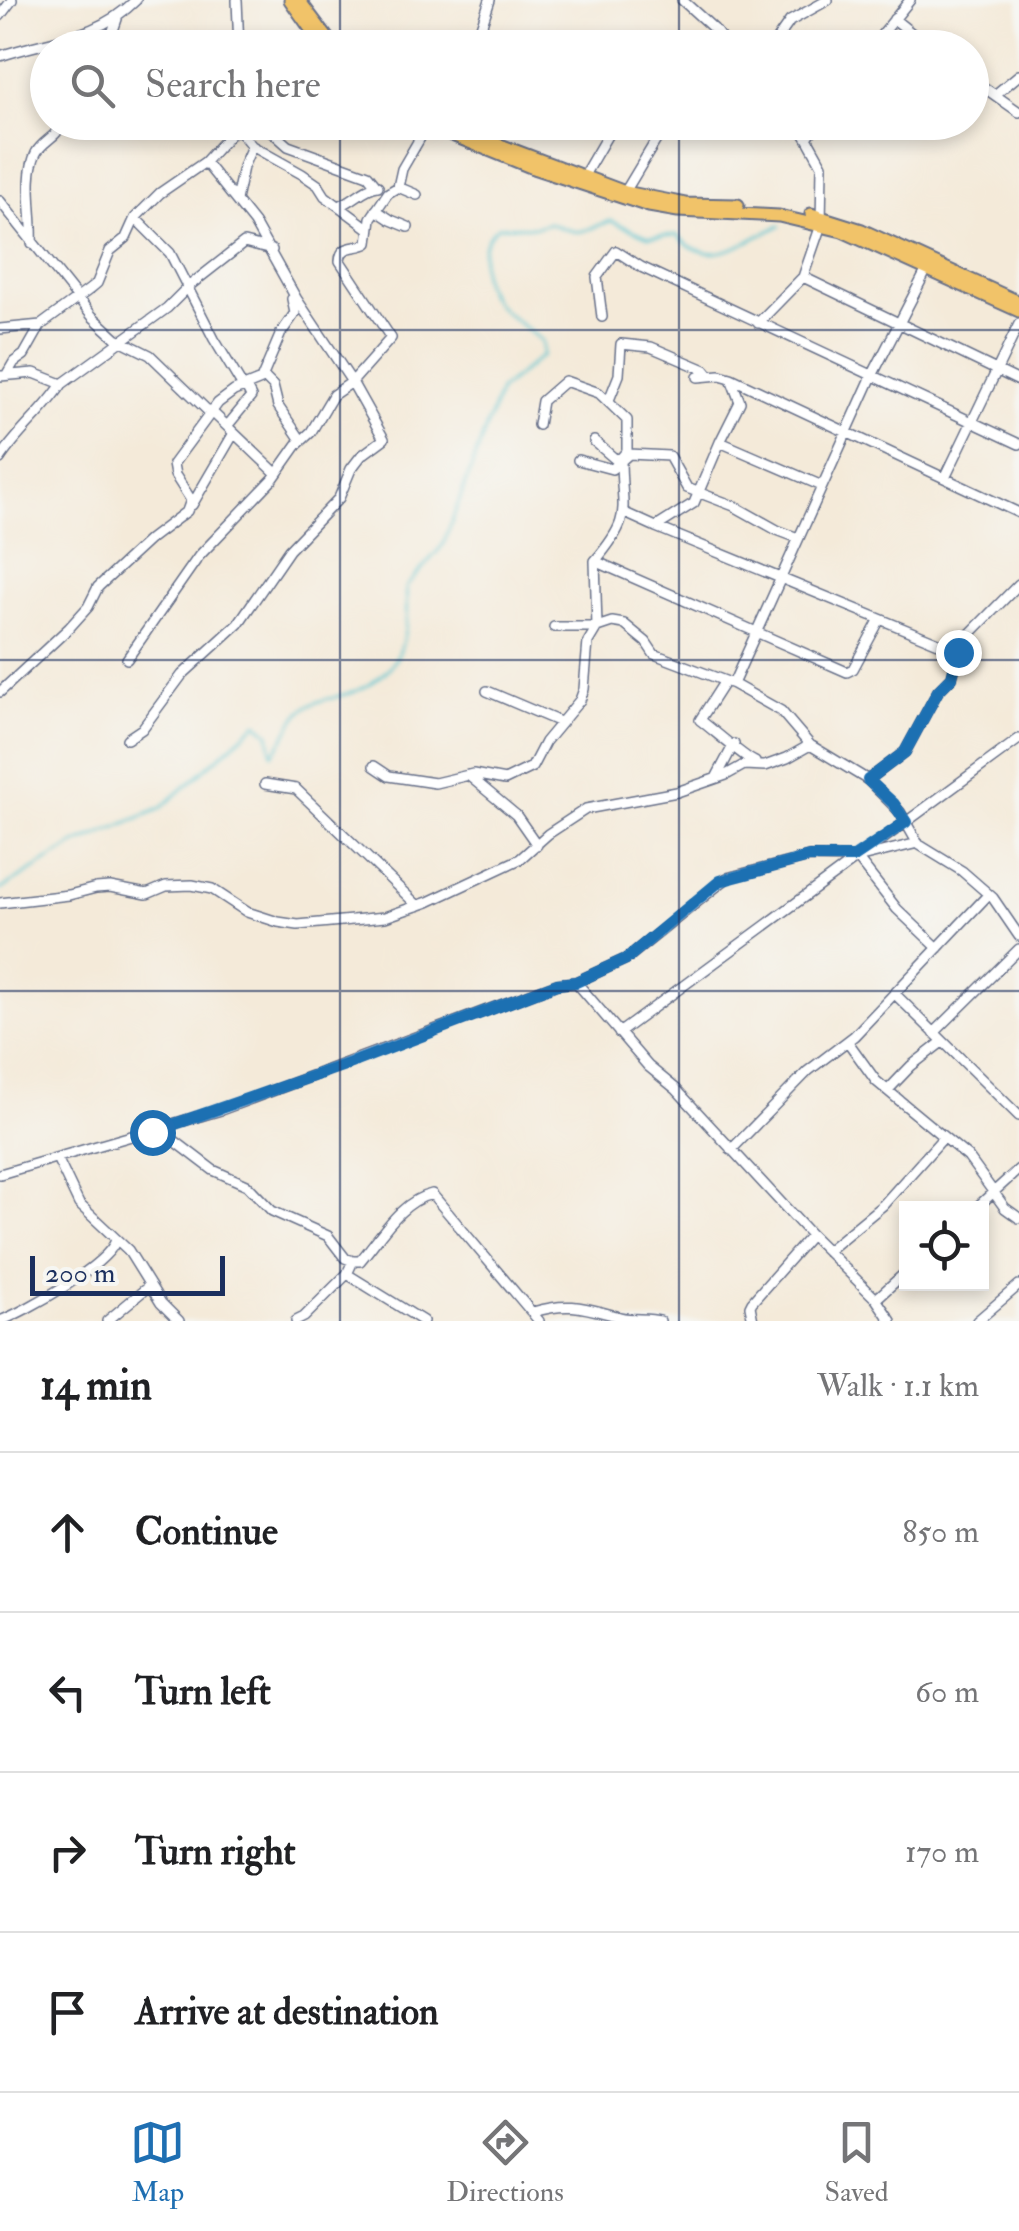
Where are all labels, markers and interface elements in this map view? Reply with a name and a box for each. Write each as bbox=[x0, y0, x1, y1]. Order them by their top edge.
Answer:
search box bbox=[30, 30, 989, 140]
icon: search bbox=[65, 58, 120, 113]
text: Search here bbox=[145, 61, 321, 109]
route end bbox=[936, 630, 982, 676]
route start bbox=[130, 1110, 176, 1156]
map controls bbox=[899, 1201, 989, 1291]
button: locate bbox=[899, 1201, 989, 1291]
scale bar bbox=[30, 1251, 225, 1296]
text: 200 m bbox=[45, 1256, 116, 1291]
text: 14 min bbox=[40, 1360, 152, 1412]
text: Walk · 1.1 km bbox=[817, 1366, 979, 1406]
icon: ahead bbox=[40, 1505, 95, 1560]
text: Continue bbox=[135, 1508, 278, 1556]
text: 850 m bbox=[902, 1512, 979, 1552]
icon: left bbox=[40, 1665, 95, 1720]
text: Turn left bbox=[135, 1668, 271, 1716]
text: 60 m bbox=[915, 1672, 979, 1712]
icon: right bbox=[40, 1825, 95, 1880]
text: Turn right bbox=[135, 1828, 296, 1876]
text: 170 m bbox=[905, 1832, 979, 1872]
icon: arrive bbox=[40, 1985, 95, 2040]
text: Arrive at destination bbox=[135, 1988, 439, 2036]
tab: Map bbox=[130, 2115, 185, 2210]
tab: Directions bbox=[446, 2115, 564, 2210]
tab: Saved bbox=[825, 2115, 889, 2210]

